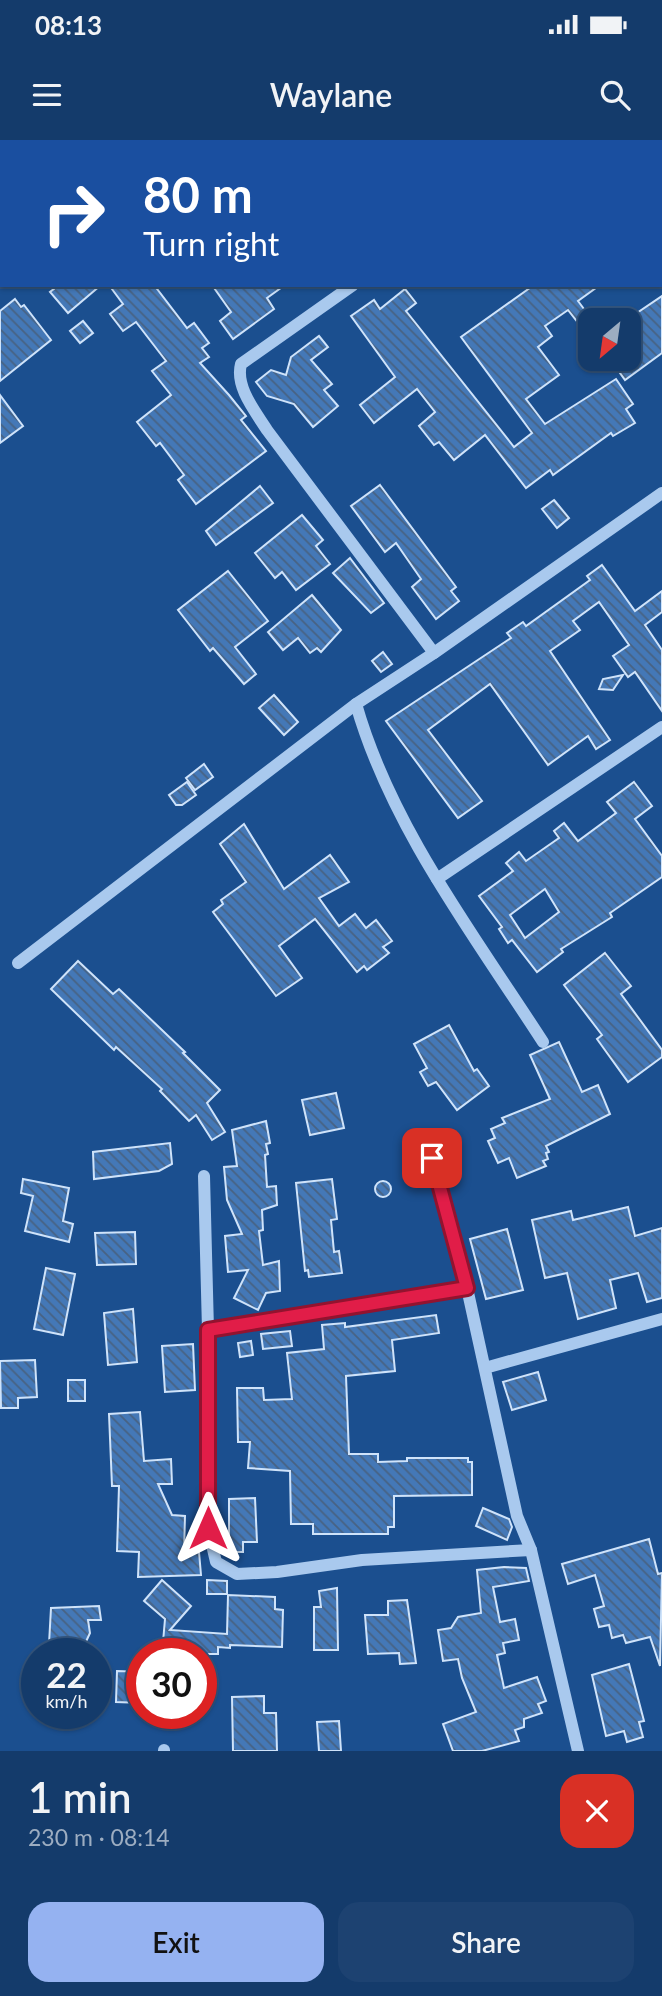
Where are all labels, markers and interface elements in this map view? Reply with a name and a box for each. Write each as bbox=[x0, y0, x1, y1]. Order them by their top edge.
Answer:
text: 08:13 bbox=[35, 9, 102, 41]
text: Waylane bbox=[270, 75, 392, 114]
icon: menu bbox=[28, 76, 66, 114]
icon: search bbox=[596, 76, 634, 114]
text: 80 m bbox=[143, 165, 253, 223]
icon: right bbox=[28, 168, 119, 259]
text: Turn right bbox=[143, 224, 279, 263]
north arrow bbox=[578, 308, 640, 371]
map controls bbox=[578, 308, 641, 371]
pin bbox=[402, 1128, 462, 1188]
icon: arrive bbox=[413, 1139, 451, 1177]
position arrow bbox=[171, 1491, 245, 1565]
speed limit sign: 30 bbox=[126, 1638, 217, 1729]
text: 22 bbox=[46, 1653, 87, 1695]
text: km/h bbox=[45, 1690, 88, 1712]
text: 1 min bbox=[28, 1772, 132, 1822]
button: close bbox=[560, 1774, 634, 1848]
text: 230 m · 08:14 bbox=[28, 1823, 170, 1851]
button: Exit bbox=[28, 1902, 324, 1982]
button: Share bbox=[338, 1902, 634, 1982]

